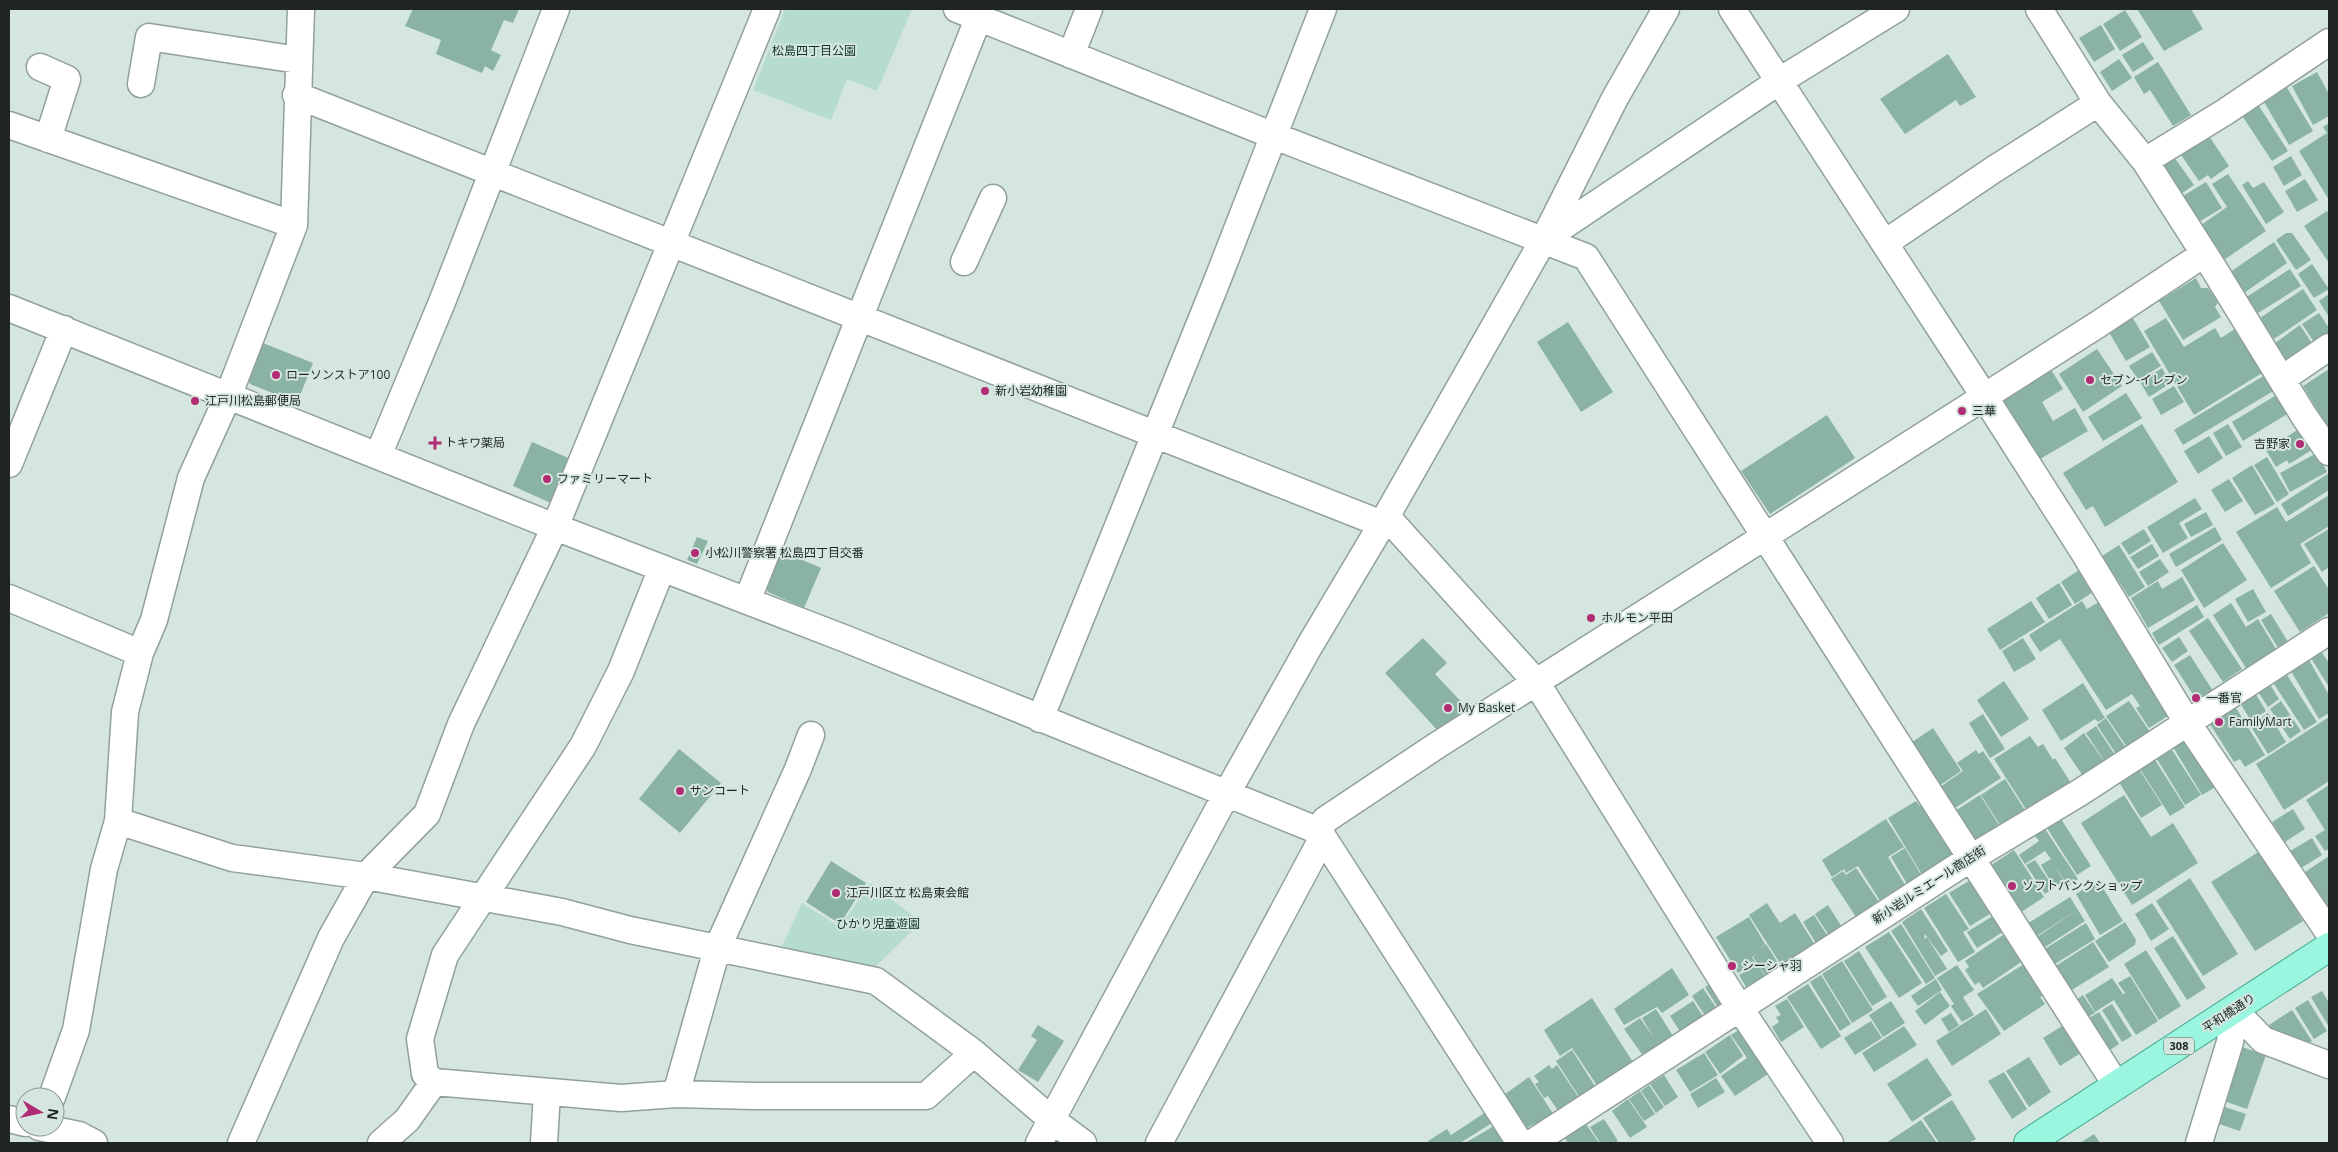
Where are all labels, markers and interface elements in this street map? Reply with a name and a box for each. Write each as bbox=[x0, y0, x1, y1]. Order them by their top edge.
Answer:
park label: 松島四丁目公園 bbox=[772, 42, 856, 59]
place label: ローソンストア100 bbox=[286, 366, 390, 383]
marker: ローソンストア100 bbox=[270, 369, 282, 381]
place label: セブン-イレブン bbox=[2100, 371, 2188, 388]
marker: セブン-イレブン bbox=[2084, 374, 2096, 386]
place label: 新小岩幼稚園 bbox=[995, 382, 1067, 399]
marker: 新小岩幼稚園 bbox=[979, 385, 991, 397]
place label: 江戸川松島郵便局 bbox=[205, 392, 301, 409]
marker: 江戸川松島郵便局 bbox=[189, 395, 201, 407]
place label: 三華 bbox=[1972, 402, 1996, 419]
marker: 三華 bbox=[1956, 405, 1968, 417]
place label: トキワ薬局 bbox=[445, 434, 505, 451]
place label: 吉野家 bbox=[2254, 435, 2290, 452]
marker: トキワ薬局 bbox=[429, 437, 441, 449]
marker: 吉野家 bbox=[2294, 438, 2306, 450]
place label: ファミリーマート bbox=[557, 470, 653, 487]
marker: ファミリーマート bbox=[541, 473, 553, 485]
place label: 小松川警察署 松島四丁目交番 bbox=[705, 544, 864, 561]
marker: 小松川警察署 松島四丁目交番 bbox=[689, 547, 701, 559]
place label: ホルモン平田 bbox=[1601, 609, 1673, 626]
marker: ホルモン平田 bbox=[1585, 612, 1597, 624]
place label: 一番官 bbox=[2206, 689, 2242, 706]
marker: 一番官 bbox=[2190, 692, 2202, 704]
place label: My Basket bbox=[1458, 699, 1515, 716]
marker: My Basket bbox=[1442, 702, 1454, 714]
place label: FamilyMart bbox=[2229, 713, 2292, 730]
marker: FamilyMart bbox=[2213, 716, 2225, 728]
place label: サンコート bbox=[690, 782, 750, 799]
marker: サンコート bbox=[674, 785, 686, 797]
street label: 新小岩ルミエール商店街 bbox=[1869, 842, 1989, 928]
place label: ソフトバンクショップ bbox=[2022, 877, 2143, 894]
marker: ソフトバンクショップ bbox=[2006, 880, 2018, 892]
place label: 江戸川区立 松島東会館 bbox=[846, 884, 969, 901]
marker: 江戸川区立 松島東会館 bbox=[830, 887, 842, 899]
park label: ひかり児童遊園 bbox=[836, 915, 920, 932]
place label: シーシャ羽 bbox=[1742, 957, 1802, 974]
marker: シーシャ羽 bbox=[1726, 960, 1738, 972]
street label: 平和橋通り bbox=[2199, 989, 2259, 1036]
road number: 308 bbox=[2164, 1038, 2194, 1054]
north arrow bbox=[15, 1087, 65, 1137]
text: N bbox=[43, 1107, 64, 1121]

